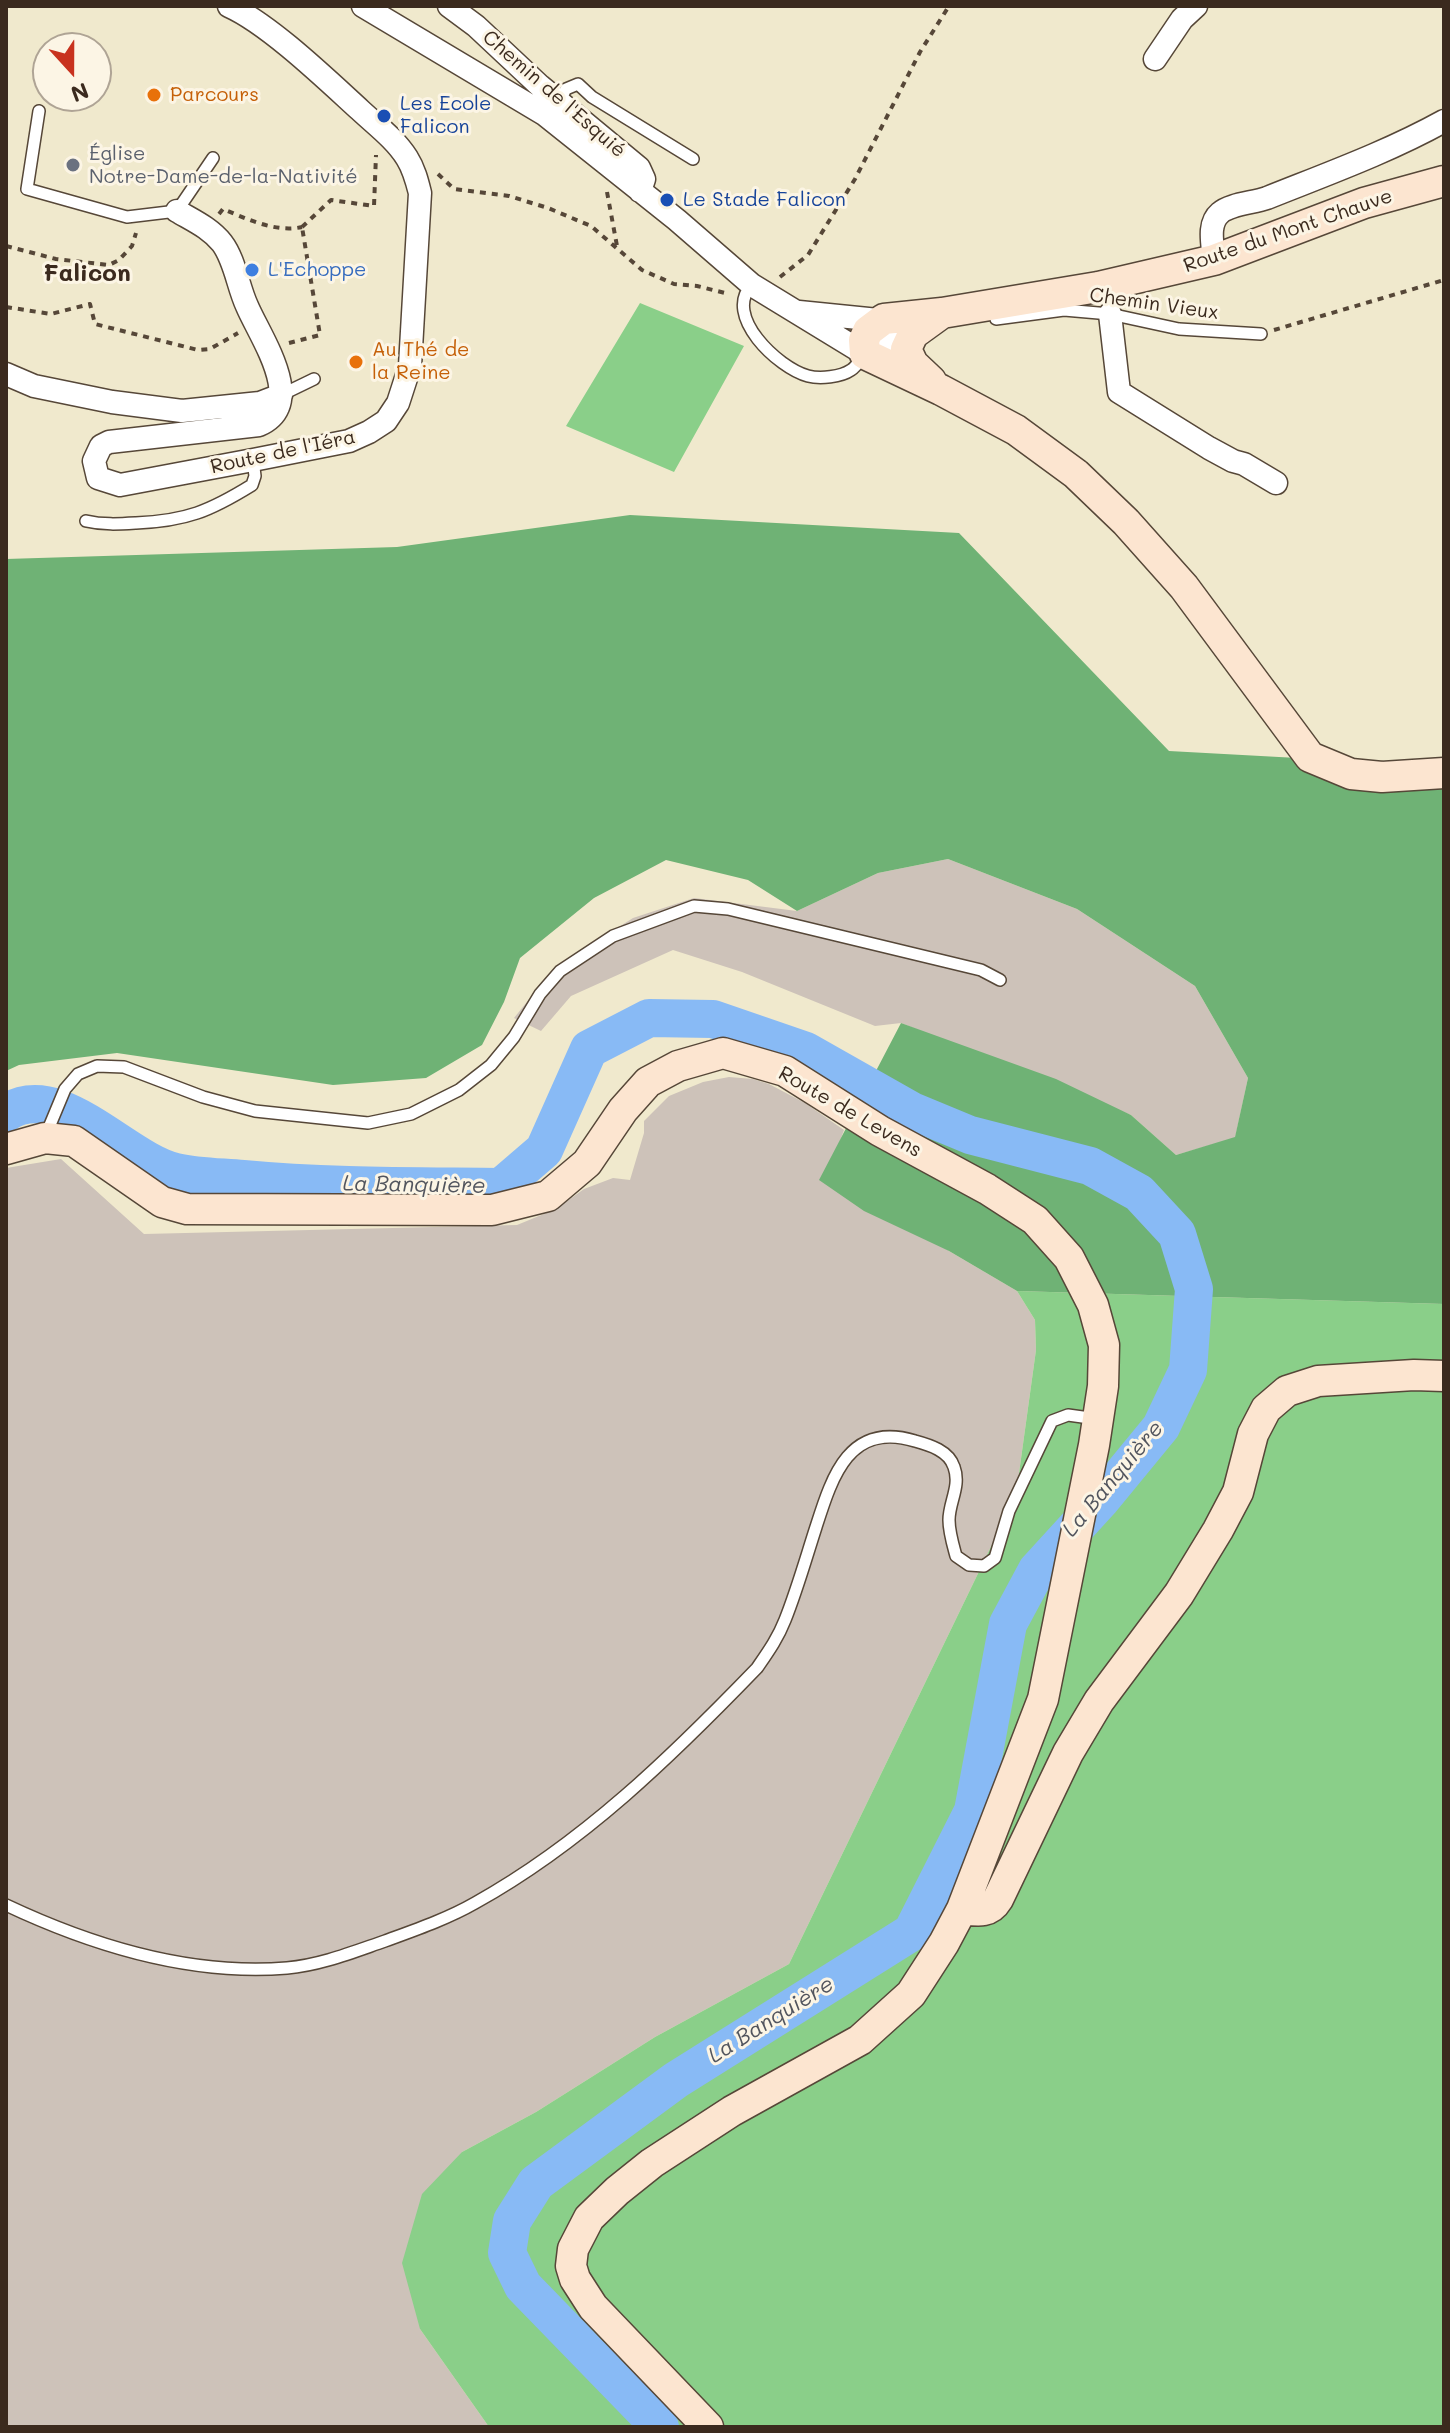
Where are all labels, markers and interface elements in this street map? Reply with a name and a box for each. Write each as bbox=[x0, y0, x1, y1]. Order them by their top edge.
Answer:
street label: Chemin de l'Esquié bbox=[478, 25, 630, 163]
north arrow bbox=[32, 32, 112, 112]
text: N bbox=[67, 76, 93, 110]
place label: Parcours bbox=[170, 83, 259, 107]
marker: Parcours bbox=[145, 86, 163, 104]
place label: Les Ecole Falicon bbox=[400, 92, 491, 139]
marker: Les Ecole Falicon bbox=[375, 107, 393, 125]
place label: Église Notre-Dame-de-la-Nativité bbox=[89, 142, 358, 189]
marker: Église Notre-Dame-de-la-Nativité bbox=[64, 156, 82, 174]
street label: Route du Mont Chauve bbox=[1180, 184, 1396, 278]
place label: Le Stade Falicon bbox=[683, 188, 846, 212]
marker: Le Stade Falicon bbox=[658, 191, 676, 209]
place label: L'Echoppe bbox=[268, 258, 366, 282]
district label: Falicon bbox=[43, 260, 131, 288]
marker: L'Echoppe bbox=[243, 261, 261, 279]
street label: Chemin Vieux bbox=[1088, 283, 1220, 325]
place label: Au Thé de la Reine bbox=[372, 338, 469, 385]
marker: Au Thé de la Reine bbox=[347, 353, 365, 371]
street label: Route de l'Iéra bbox=[208, 425, 358, 479]
street label: Route de Levens bbox=[774, 1061, 926, 1163]
water label: La Banquière bbox=[342, 1171, 486, 1199]
water label: La Banquière bbox=[1057, 1416, 1169, 1542]
water label: La Banquière bbox=[703, 1971, 839, 2069]

